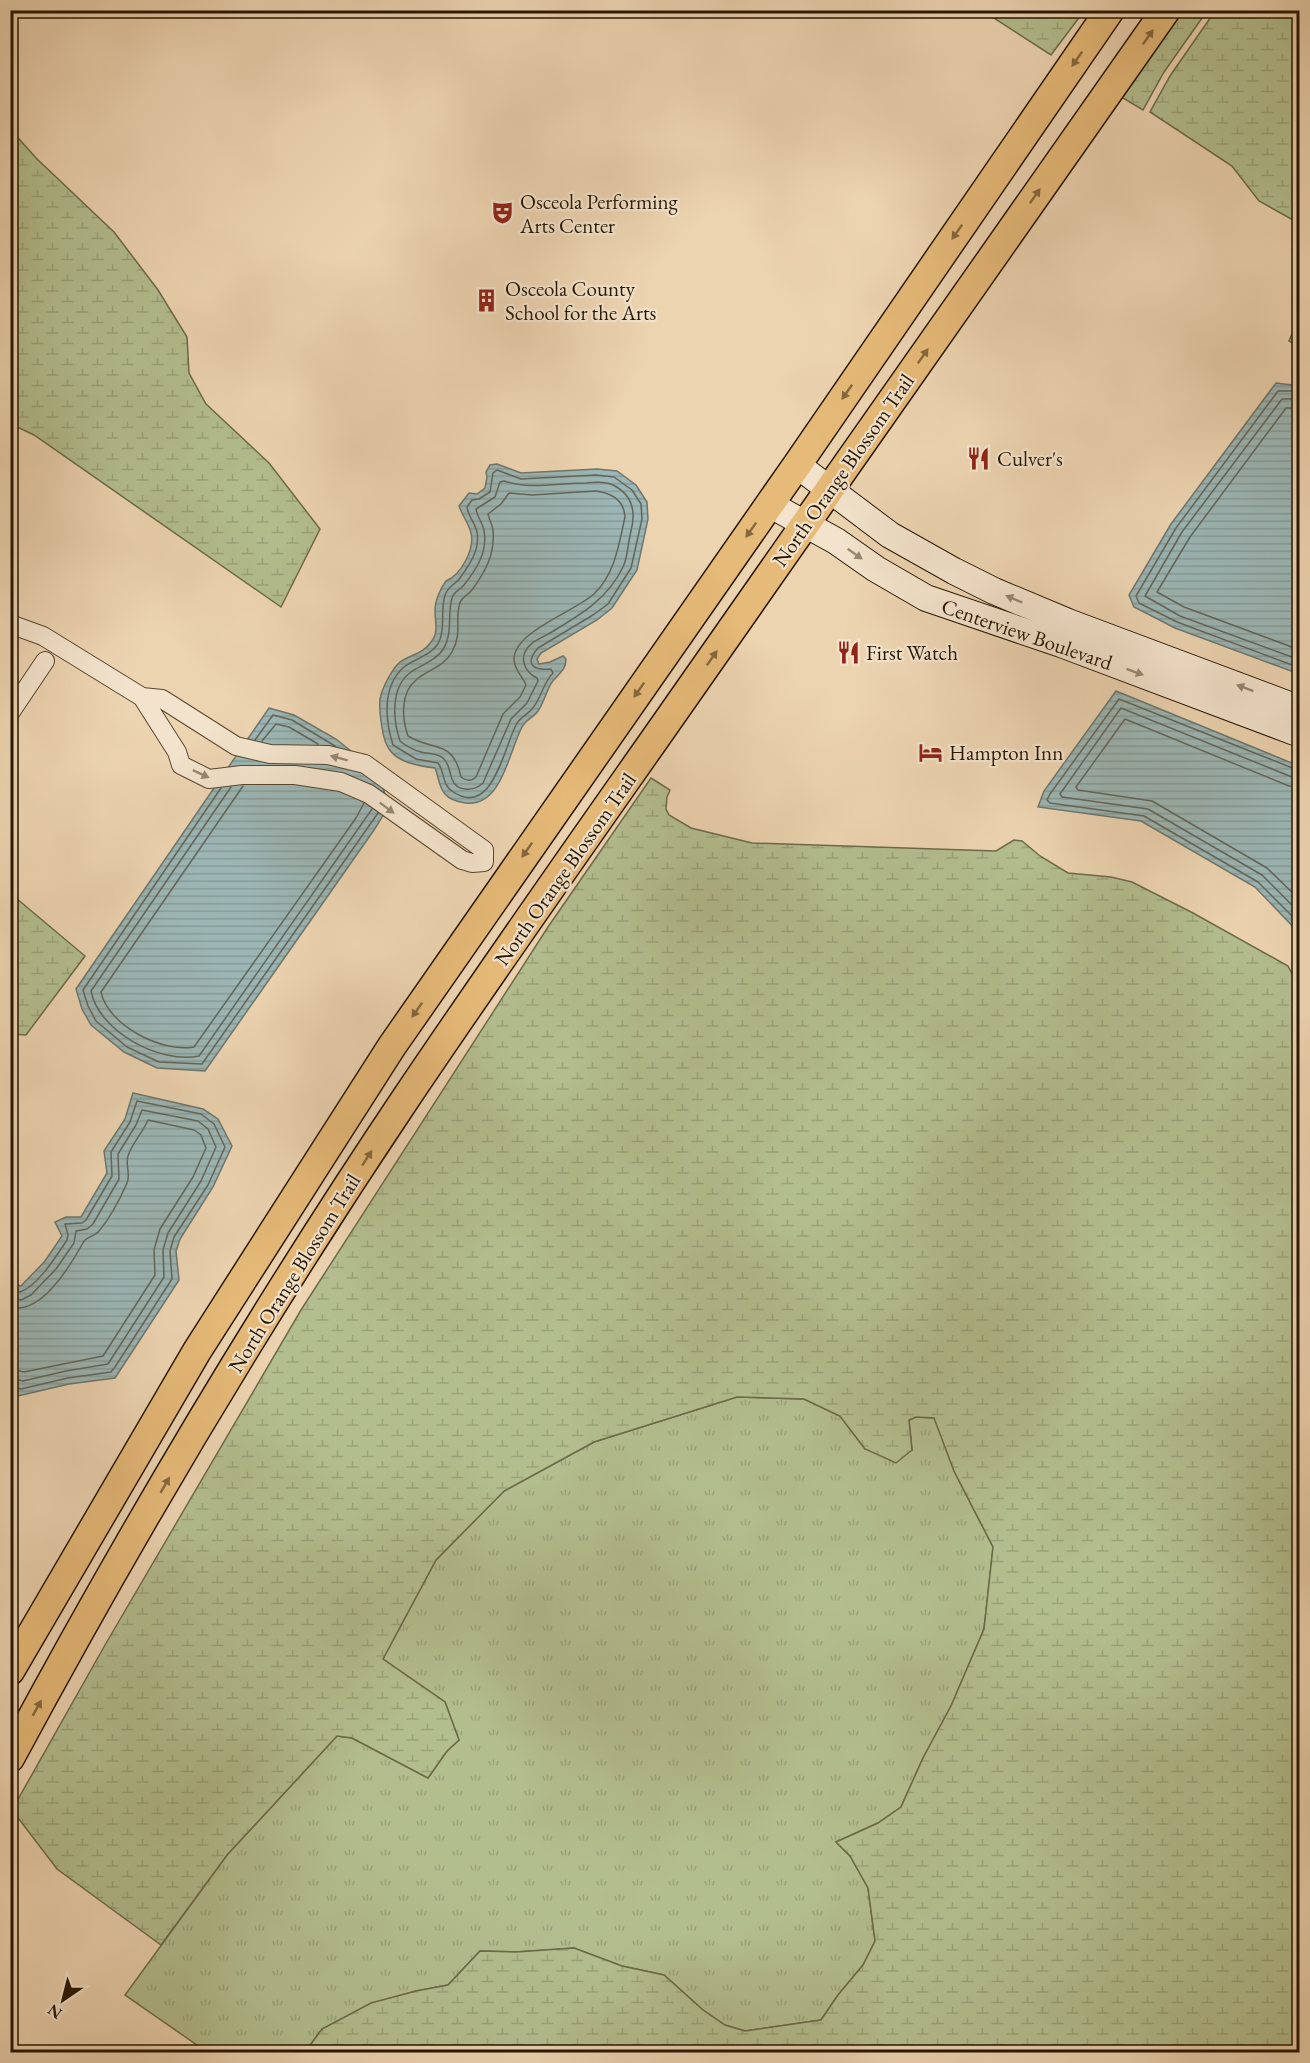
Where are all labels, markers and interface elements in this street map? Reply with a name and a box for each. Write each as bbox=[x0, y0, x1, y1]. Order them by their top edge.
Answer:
one-way arrow bbox=[1142, 29, 1153, 45]
one-way arrow bbox=[1071, 50, 1083, 66]
place label: Osceola Performing Arts Center bbox=[519, 188, 678, 239]
one-way arrow bbox=[1029, 189, 1041, 205]
theatre icon: Osceola Performing Arts Center bbox=[489, 200, 515, 226]
one-way arrow bbox=[952, 224, 963, 240]
place label: Osceola County School for the Arts bbox=[505, 275, 657, 326]
building icon: Osceola County School for the Arts bbox=[474, 287, 500, 313]
one-way arrow bbox=[917, 348, 929, 364]
street label: North Orange Blossom Trail bbox=[766, 368, 920, 572]
one-way arrow bbox=[841, 383, 853, 399]
restaurant icon: Culver's bbox=[966, 445, 992, 471]
place label: Culver's bbox=[997, 445, 1063, 472]
one-way arrow bbox=[745, 522, 757, 538]
one-way arrow bbox=[846, 548, 862, 560]
street label: Centerview Boulevard bbox=[938, 592, 1116, 676]
one-way arrow bbox=[1005, 594, 1023, 603]
restaurant icon: First Watch bbox=[835, 639, 861, 665]
place label: First Watch bbox=[866, 639, 958, 666]
one-way arrow bbox=[706, 650, 718, 666]
one-way arrow bbox=[1126, 668, 1144, 677]
one-way arrow bbox=[634, 682, 645, 698]
one-way arrow bbox=[1236, 683, 1254, 693]
hotel icon: Hampton Inn bbox=[918, 739, 944, 765]
place label: Hampton Inn bbox=[949, 739, 1063, 766]
one-way arrow bbox=[330, 752, 348, 762]
street label: North Orange Blossom Trail bbox=[488, 767, 642, 971]
one-way arrow bbox=[192, 770, 209, 779]
one-way arrow bbox=[379, 801, 395, 814]
one-way arrow bbox=[521, 841, 533, 857]
one-way arrow bbox=[411, 1002, 422, 1019]
one-way arrow bbox=[361, 1150, 372, 1166]
street label: North Orange Blossom Trail bbox=[222, 1169, 366, 1377]
one-way arrow bbox=[160, 1476, 170, 1493]
one-way arrow bbox=[32, 1699, 42, 1716]
north arrow bbox=[33, 1970, 93, 2030]
text: N bbox=[43, 2000, 66, 2024]

